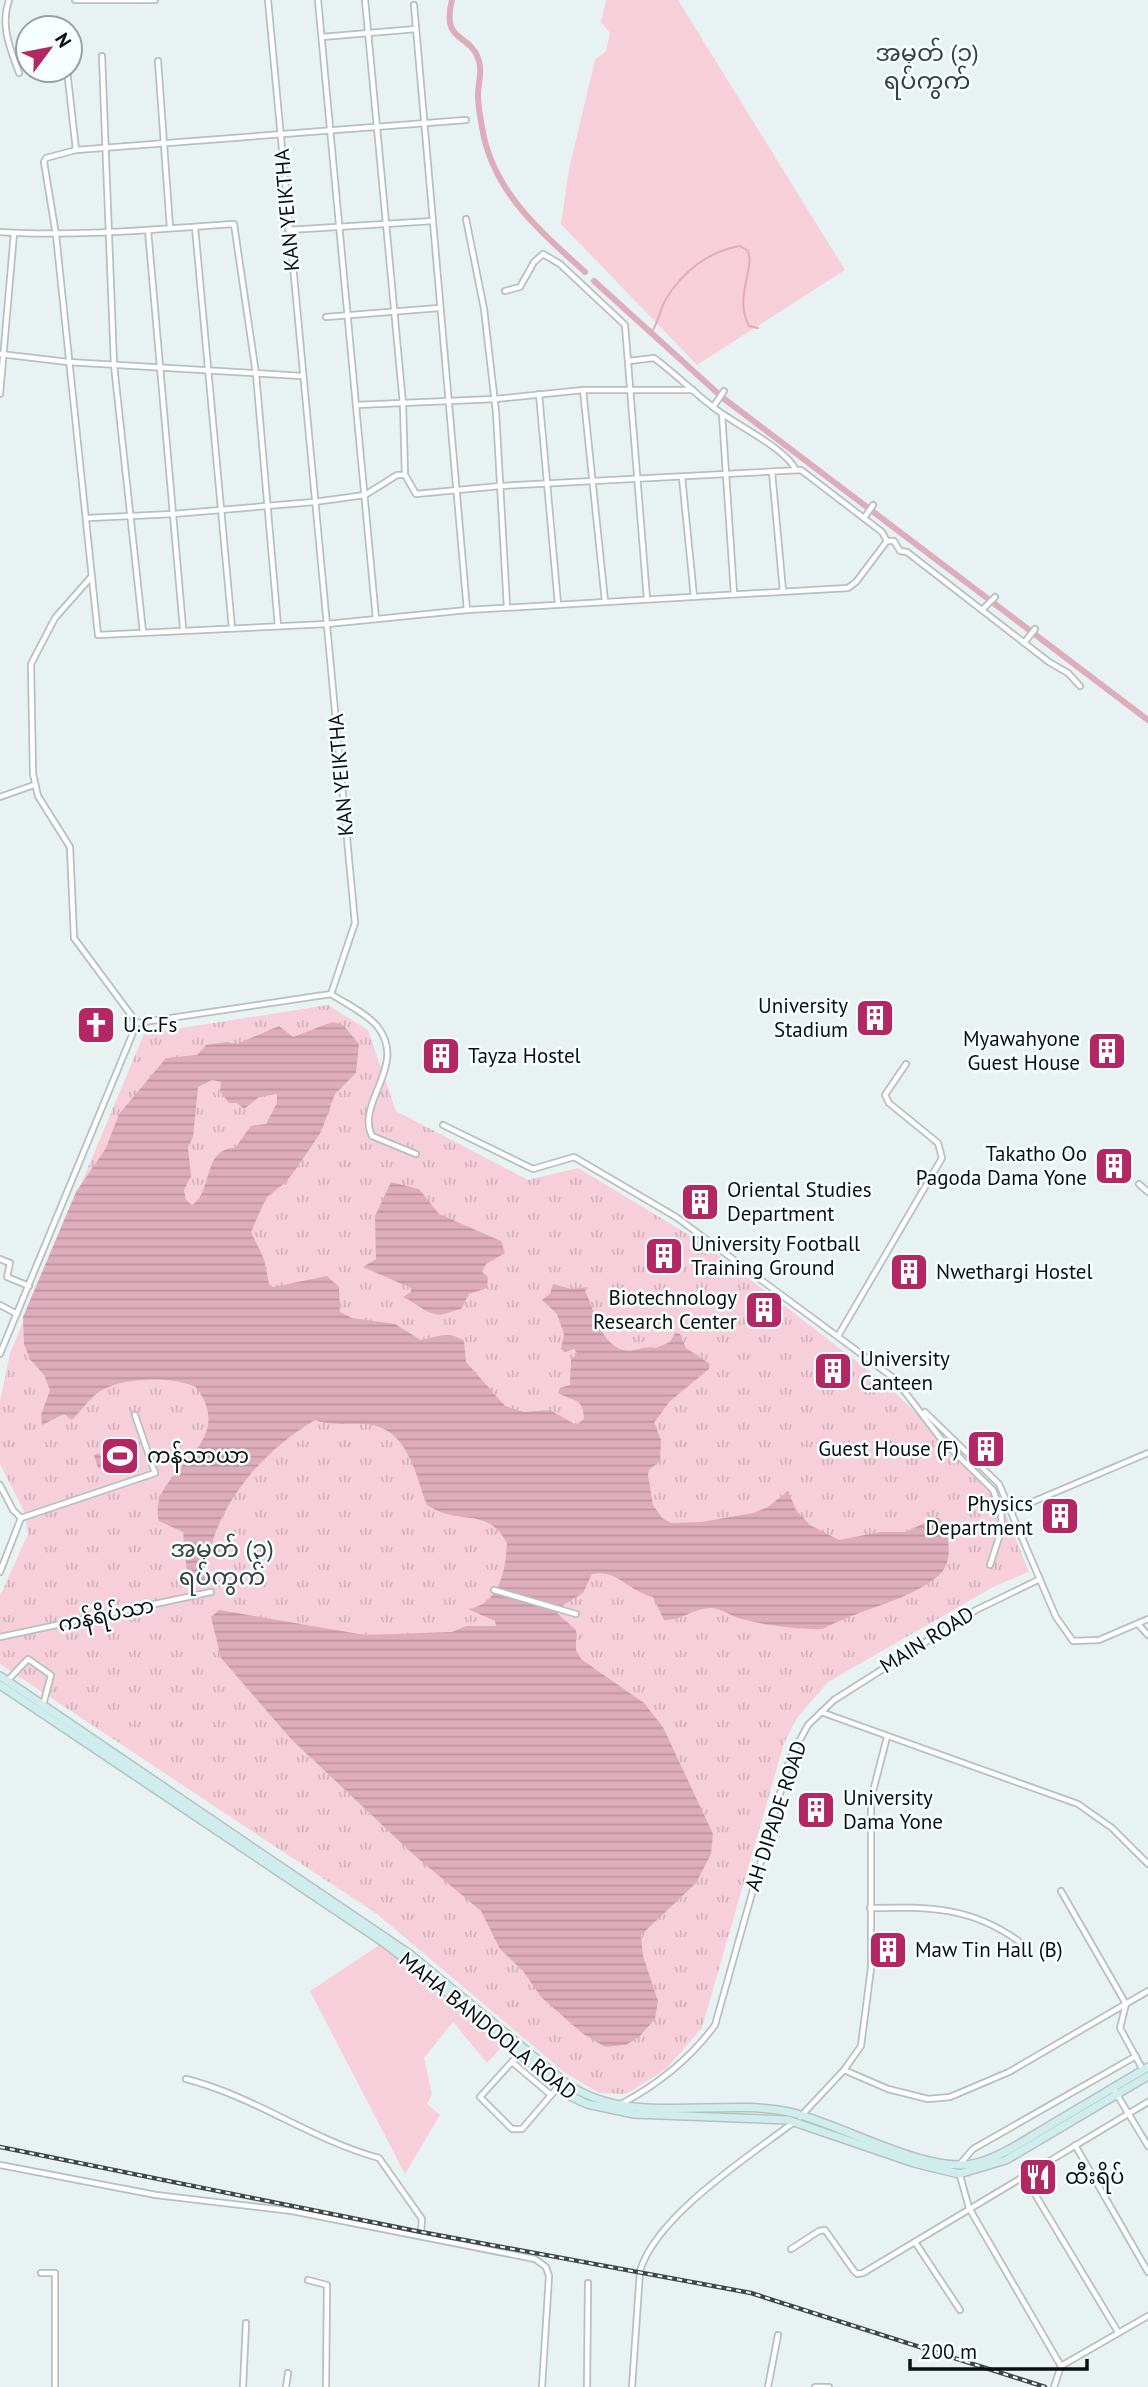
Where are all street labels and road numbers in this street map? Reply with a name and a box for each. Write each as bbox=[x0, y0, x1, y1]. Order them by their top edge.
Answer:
street label: KAN YEIKTHA bbox=[268, 147, 305, 272]
street label: KAN YEIKTHA bbox=[322, 712, 359, 837]
street label: ကန်ရိပ်သာ bbox=[55, 1589, 157, 1642]
street label: MAIN ROAD bbox=[875, 1600, 979, 1679]
street label: AH DIPADE ROAD bbox=[738, 1737, 813, 1894]
street label: MAHA BANDOOLA ROAD bbox=[394, 1946, 583, 2106]

